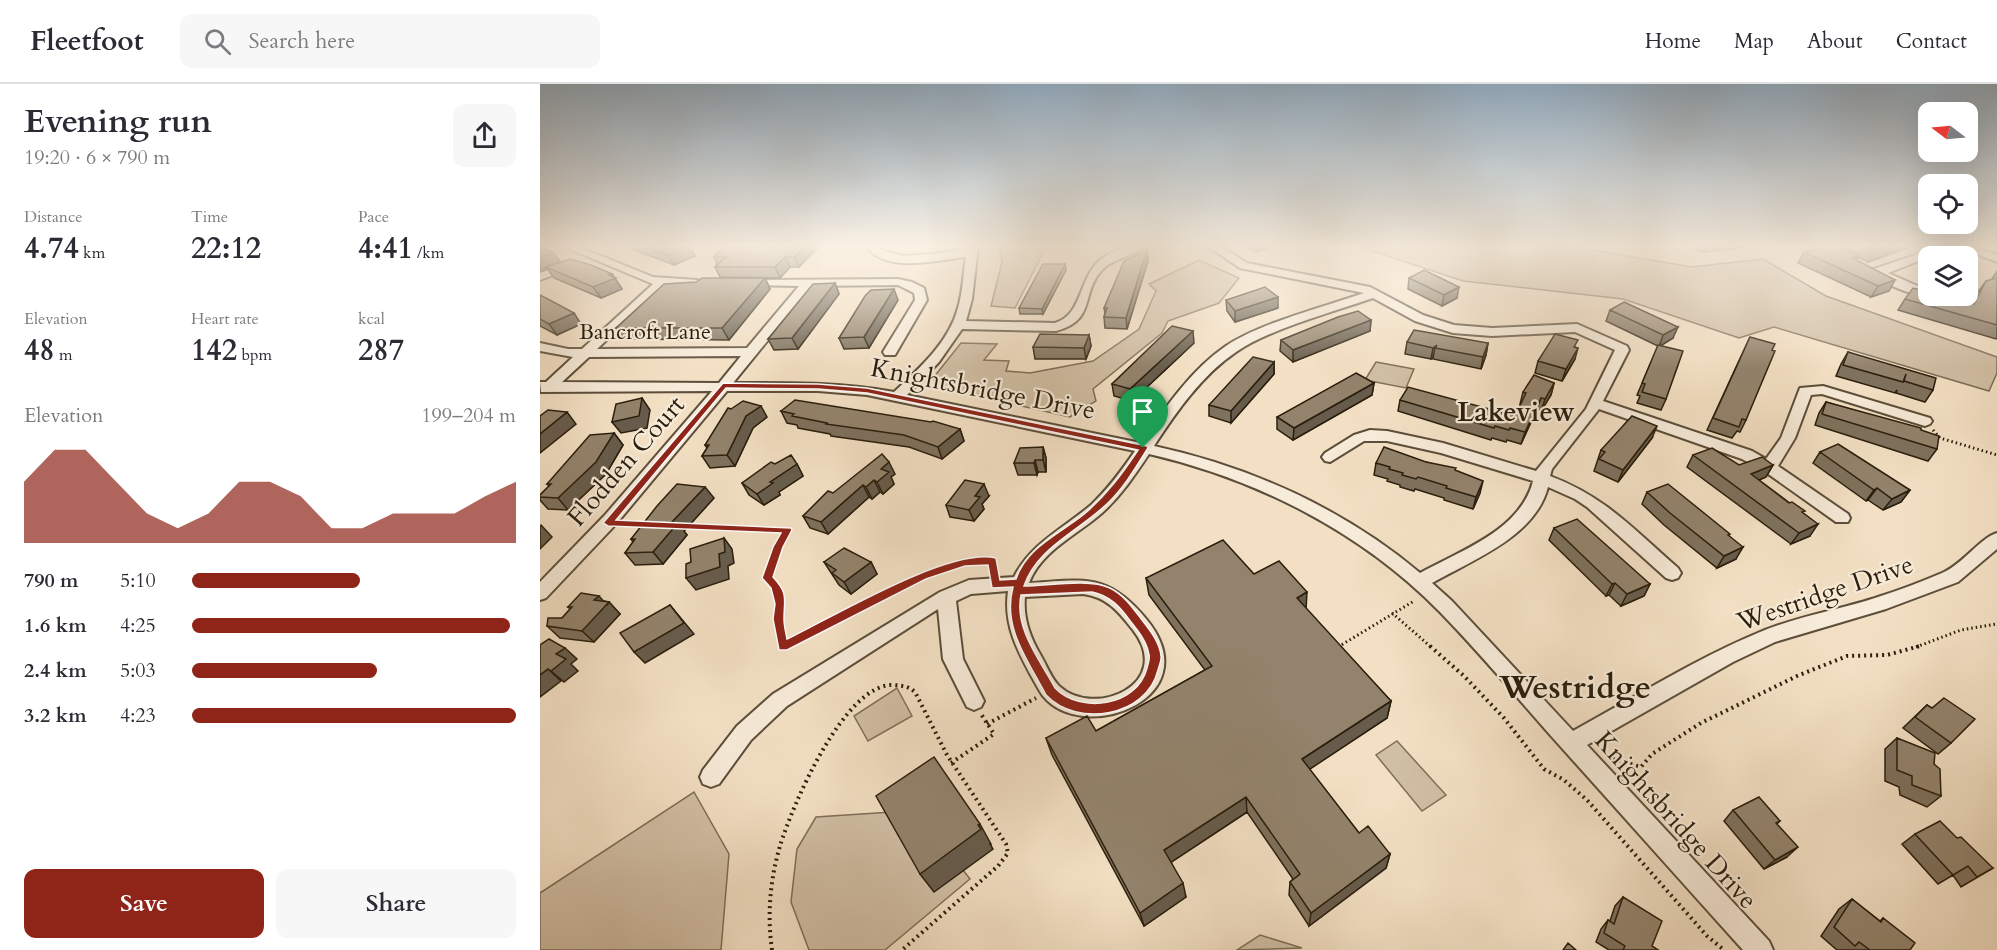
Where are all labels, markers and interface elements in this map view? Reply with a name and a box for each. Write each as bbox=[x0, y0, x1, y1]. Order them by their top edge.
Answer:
search box bbox=[180, 14, 600, 68]
text: Fleetfoot bbox=[30, 22, 144, 60]
icon: search bbox=[201, 25, 234, 58]
text: Search here bbox=[249, 26, 355, 56]
text: Home bbox=[1645, 27, 1701, 56]
text: Map bbox=[1734, 27, 1774, 56]
text: About bbox=[1807, 27, 1863, 56]
text: Contact bbox=[1896, 27, 1967, 56]
text: Evening run bbox=[24, 99, 212, 144]
north arrow bbox=[1918, 102, 1978, 162]
map controls bbox=[1918, 102, 1978, 306]
button: share bbox=[453, 104, 516, 167]
text: 19:20 · 6 × 790 m bbox=[24, 144, 170, 171]
button: locate bbox=[1918, 174, 1978, 234]
text: Distance bbox=[24, 206, 82, 228]
text: Time bbox=[191, 206, 228, 228]
text: Pace bbox=[358, 206, 389, 228]
text: 4.74 bbox=[24, 228, 79, 269]
text: 22:12 bbox=[191, 228, 261, 269]
text: 4:41 bbox=[358, 228, 413, 269]
text: km bbox=[79, 242, 105, 264]
text: /km bbox=[413, 242, 444, 264]
button: layers bbox=[1918, 246, 1978, 306]
text: Elevation bbox=[24, 308, 88, 330]
text: Heart rate bbox=[191, 308, 259, 330]
text: kcal bbox=[358, 308, 385, 330]
street label: Bancroft Lane bbox=[579, 317, 711, 347]
text: 48 bbox=[24, 330, 55, 371]
text: 142 bbox=[191, 330, 237, 371]
text: 287 bbox=[358, 330, 404, 371]
text: m bbox=[55, 344, 73, 366]
text: bpm bbox=[237, 344, 272, 366]
street label: Knightsbridge Drive bbox=[868, 350, 1098, 428]
pin bbox=[1117, 386, 1168, 448]
street label: Flodden Court bbox=[559, 388, 693, 534]
district label: Lakeview bbox=[1457, 394, 1575, 431]
icon: arrive bbox=[1126, 395, 1159, 428]
text: Elevation bbox=[24, 402, 103, 429]
text: 199–204 m bbox=[421, 402, 516, 429]
street label: Westridge Drive bbox=[1731, 546, 1918, 640]
text: 790 m bbox=[24, 567, 79, 594]
text: 5:10 bbox=[120, 567, 156, 594]
text: 1.6 km bbox=[24, 612, 87, 639]
text: 4:25 bbox=[120, 612, 156, 639]
text: 2.4 km bbox=[24, 657, 87, 684]
text: 5:03 bbox=[120, 657, 156, 684]
district label: Westridge bbox=[1498, 665, 1651, 710]
text: 3.2 km bbox=[24, 702, 87, 729]
text: 4:23 bbox=[120, 702, 156, 729]
street label: Knightsbridge Drive bbox=[1587, 724, 1765, 916]
button: Save bbox=[24, 869, 264, 938]
button: Share bbox=[276, 869, 516, 938]

